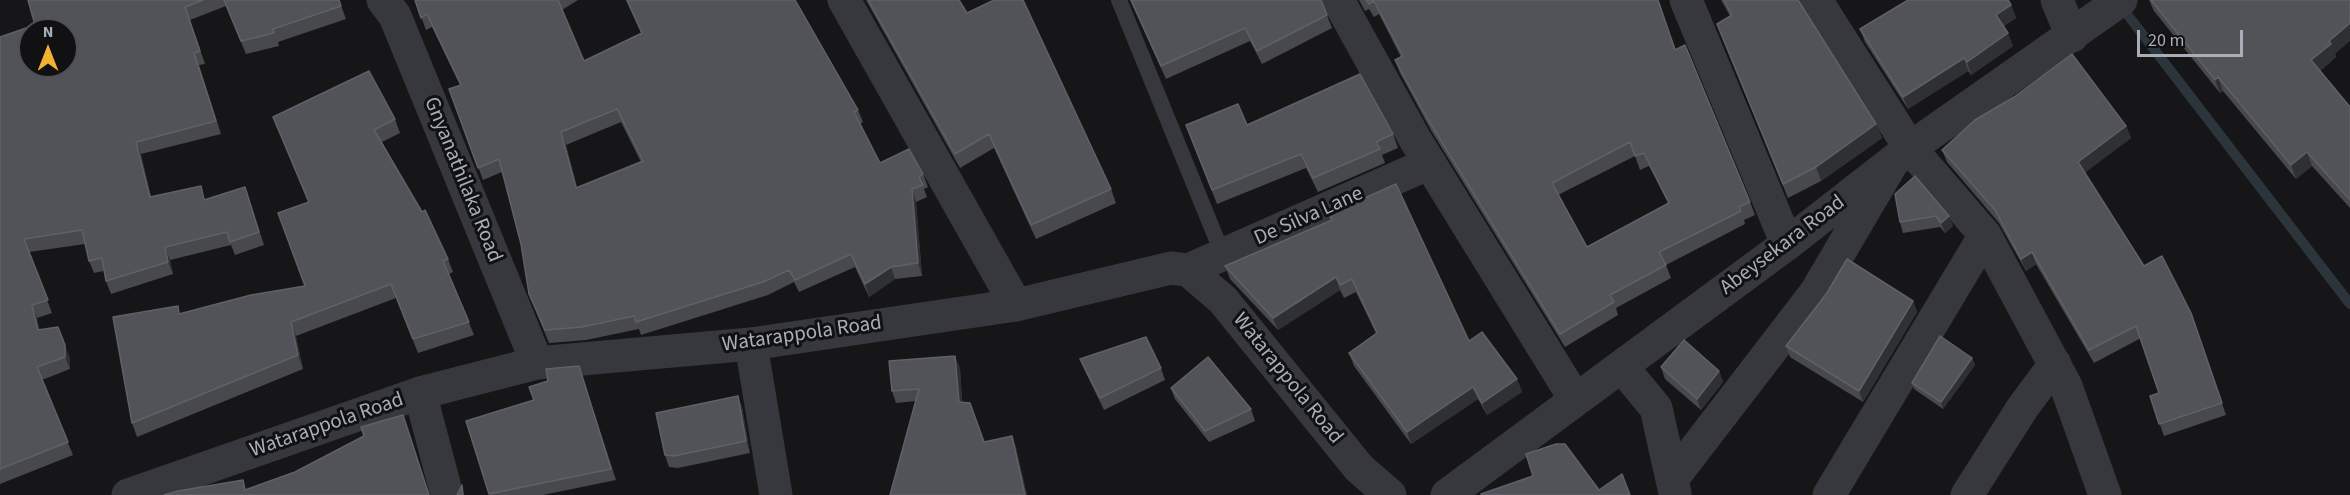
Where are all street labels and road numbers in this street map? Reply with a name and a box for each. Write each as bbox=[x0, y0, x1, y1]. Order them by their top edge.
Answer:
street label: Gnyanathilaka Road bbox=[417, 94, 507, 266]
street label: De Silva Lane bbox=[1251, 182, 1367, 252]
street label: Abeysekara Road bbox=[1716, 191, 1850, 301]
street label: Watarappola Road bbox=[1227, 309, 1347, 449]
street label: Watarappola Road bbox=[721, 311, 883, 359]
street label: Watarappola Road bbox=[247, 388, 407, 464]

